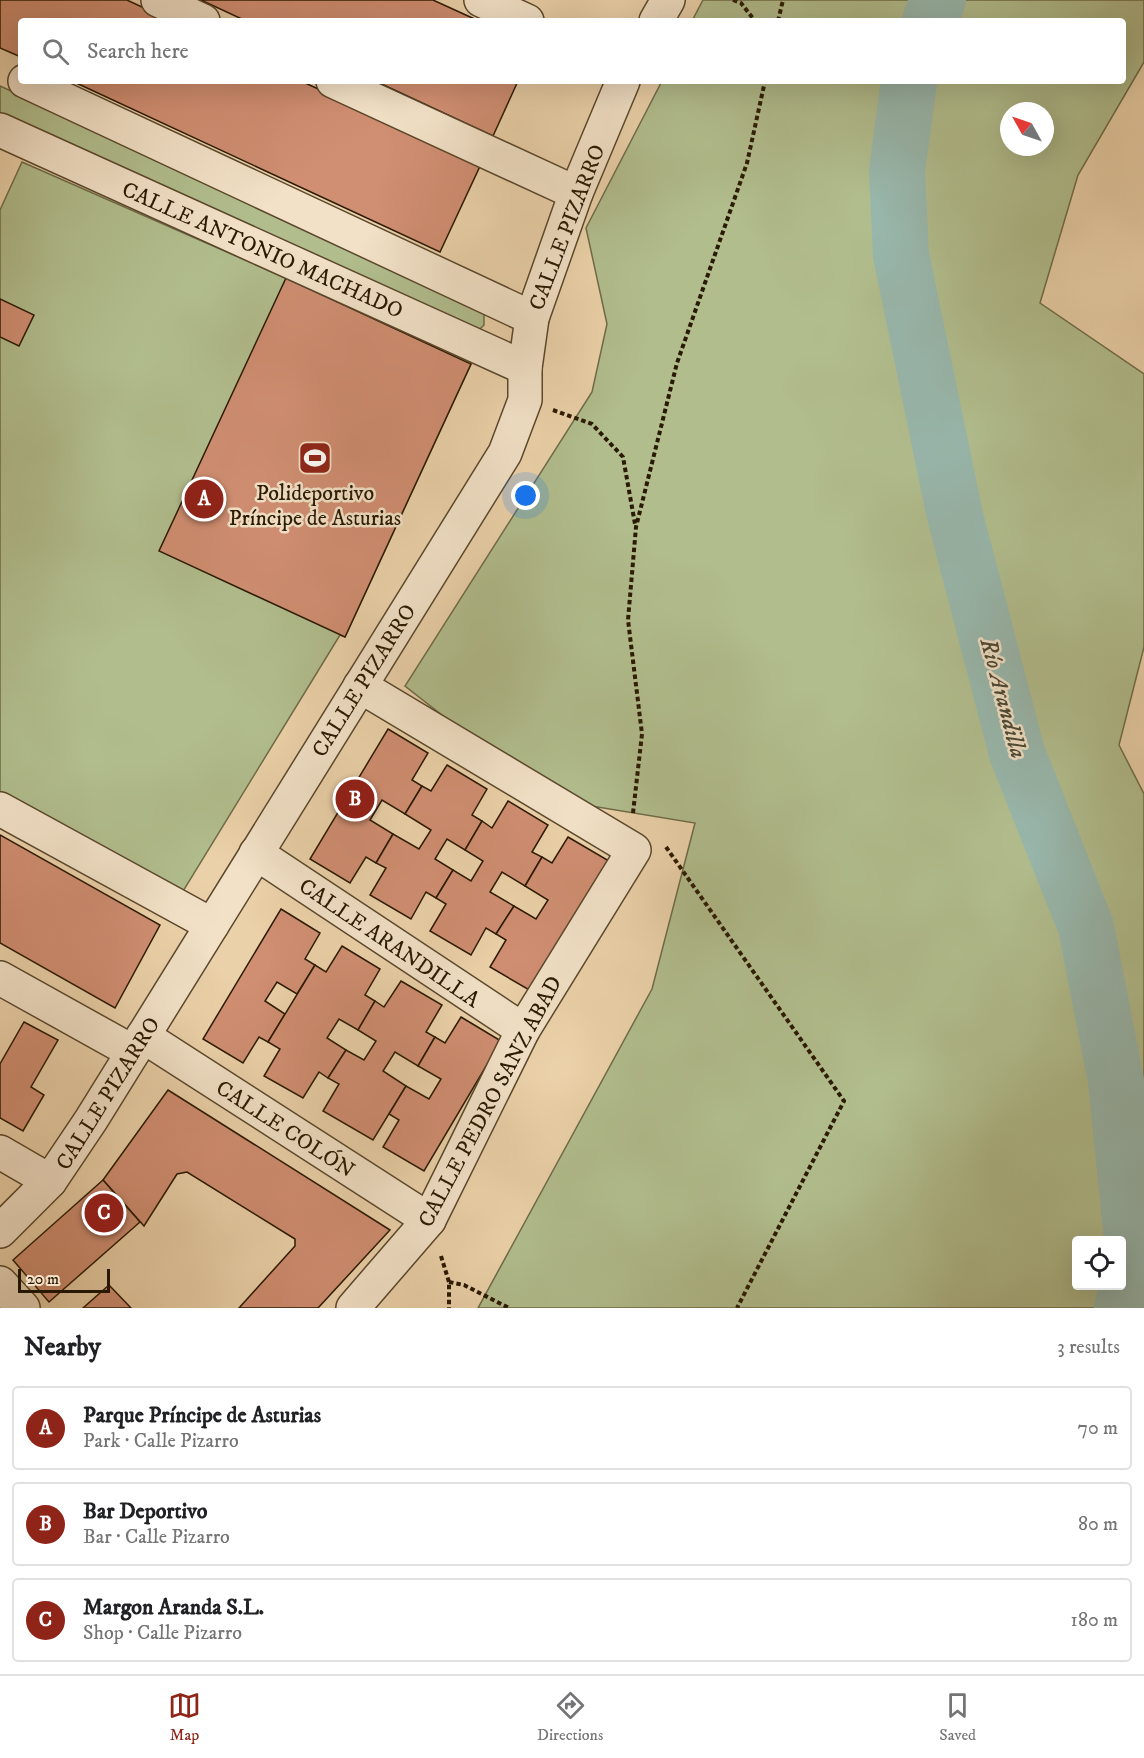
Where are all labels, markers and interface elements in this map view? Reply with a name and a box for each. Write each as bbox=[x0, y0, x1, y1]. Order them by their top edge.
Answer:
search box bbox=[18, 18, 1126, 84]
icon: search bbox=[39, 35, 72, 68]
text: Search here bbox=[87, 38, 189, 65]
north arrow bbox=[1000, 102, 1054, 156]
street label: CALLE PIZARRO bbox=[523, 141, 611, 314]
street label: CALLE ANTONIO MACHADO bbox=[118, 176, 407, 325]
sports icon: Polideportivo Príncipe de Asturias bbox=[297, 440, 333, 476]
pin: A bbox=[184, 476, 224, 522]
place label: Polideportivo Príncipe de Asturias bbox=[229, 480, 401, 532]
your location bbox=[511, 481, 540, 510]
street label: CALLE PIZARRO bbox=[306, 599, 422, 762]
water label: Río Arandilla bbox=[972, 634, 1033, 762]
pin: B bbox=[336, 776, 374, 822]
street label: CALLE ARANDILLA bbox=[293, 873, 486, 1014]
street label: CALLE PEDRO SANZ ABAD bbox=[413, 971, 568, 1232]
street label: CALLE PIZARRO bbox=[50, 1012, 166, 1175]
street label: CALLE COLÓN bbox=[211, 1074, 360, 1184]
pin: C bbox=[84, 1190, 124, 1236]
map controls bbox=[1072, 1236, 1126, 1290]
button: locate bbox=[1072, 1236, 1126, 1290]
scale bar bbox=[18, 1266, 110, 1294]
text: 20 m bbox=[27, 1269, 59, 1289]
text: Nearby bbox=[24, 1331, 101, 1364]
text: 3 results bbox=[1057, 1335, 1120, 1360]
text: Parque Príncipe de Asturias bbox=[83, 1402, 321, 1429]
text: A bbox=[39, 1416, 52, 1441]
text: 70 m bbox=[1077, 1416, 1118, 1441]
text: Park · Calle Pizarro bbox=[83, 1429, 239, 1454]
text: Bar Deportivo bbox=[83, 1498, 208, 1525]
text: B bbox=[39, 1512, 52, 1537]
text: 80 m bbox=[1078, 1512, 1118, 1537]
text: Bar · Calle Pizarro bbox=[83, 1525, 230, 1550]
text: Margon Aranda S.L. bbox=[83, 1594, 264, 1621]
text: C bbox=[39, 1608, 52, 1633]
text: 180 m bbox=[1071, 1608, 1118, 1633]
text: Shop · Calle Pizarro bbox=[83, 1621, 242, 1646]
tab: Map bbox=[168, 1689, 201, 1745]
tab: Directions bbox=[537, 1689, 603, 1745]
tab: Saved bbox=[939, 1689, 976, 1745]

